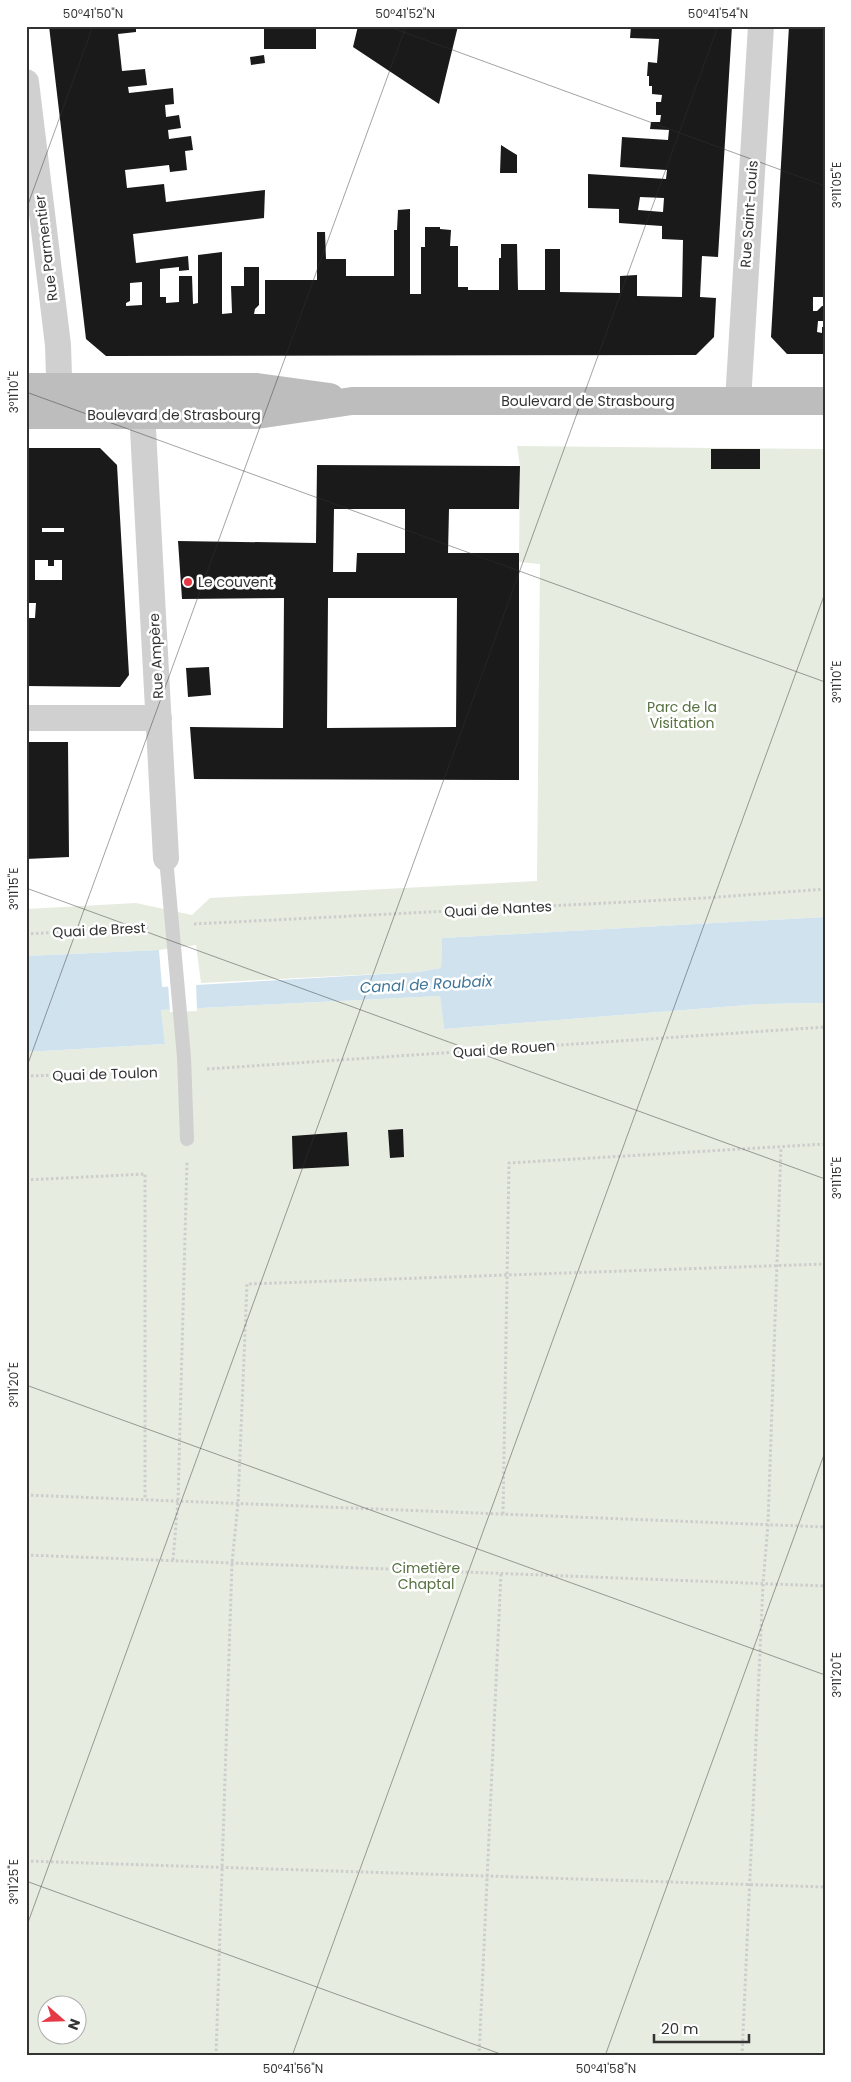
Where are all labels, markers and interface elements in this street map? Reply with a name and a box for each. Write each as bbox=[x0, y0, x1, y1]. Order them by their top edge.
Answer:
text: 50°41'50"N bbox=[63, 5, 123, 22]
text: 50°41'52"N bbox=[375, 5, 435, 22]
text: 50°41'54"N bbox=[688, 5, 748, 22]
street label: Rue Saint-Louis bbox=[735, 160, 763, 268]
text: 3°11'05"E bbox=[828, 162, 845, 208]
street label: Rue Parmentier bbox=[30, 194, 62, 302]
text: 3°11'10"E bbox=[5, 371, 22, 413]
street label: Boulevard de Strasbourg bbox=[501, 391, 675, 411]
street label: Boulevard de Strasbourg bbox=[87, 405, 261, 425]
place label: Le couvent bbox=[198, 572, 273, 592]
marker: Le couvent bbox=[182, 576, 194, 588]
street label: Rue Ampère bbox=[144, 612, 168, 699]
text: 3°11'10"E bbox=[828, 661, 845, 703]
park label: Parc de la Visitation bbox=[647, 697, 717, 733]
text: 3°11'15"E bbox=[5, 868, 22, 910]
street label: Quai de Nantes bbox=[444, 896, 552, 922]
street label: Quai de Brest bbox=[52, 918, 146, 942]
water label: Canal de Roubaix bbox=[359, 970, 494, 998]
street label: Quai de Rouen bbox=[452, 1035, 556, 1063]
street label: Quai de Toulon bbox=[52, 1062, 158, 1086]
text: 3°11'15"E bbox=[828, 1157, 845, 1199]
text: 3°11'20"E bbox=[5, 1362, 22, 1408]
park label: Cimetière Chaptal bbox=[392, 1558, 461, 1594]
text: 3°11'20"E bbox=[828, 1652, 845, 1698]
text: 3°11'25"E bbox=[5, 1859, 22, 1905]
north arrow bbox=[38, 1994, 88, 2044]
scale bar bbox=[654, 2012, 748, 2044]
text: N bbox=[63, 2016, 85, 2033]
text: 20 m bbox=[661, 2018, 699, 2039]
text: 50°41'56"N bbox=[263, 2060, 323, 2077]
text: 50°41'58"N bbox=[576, 2060, 636, 2077]

